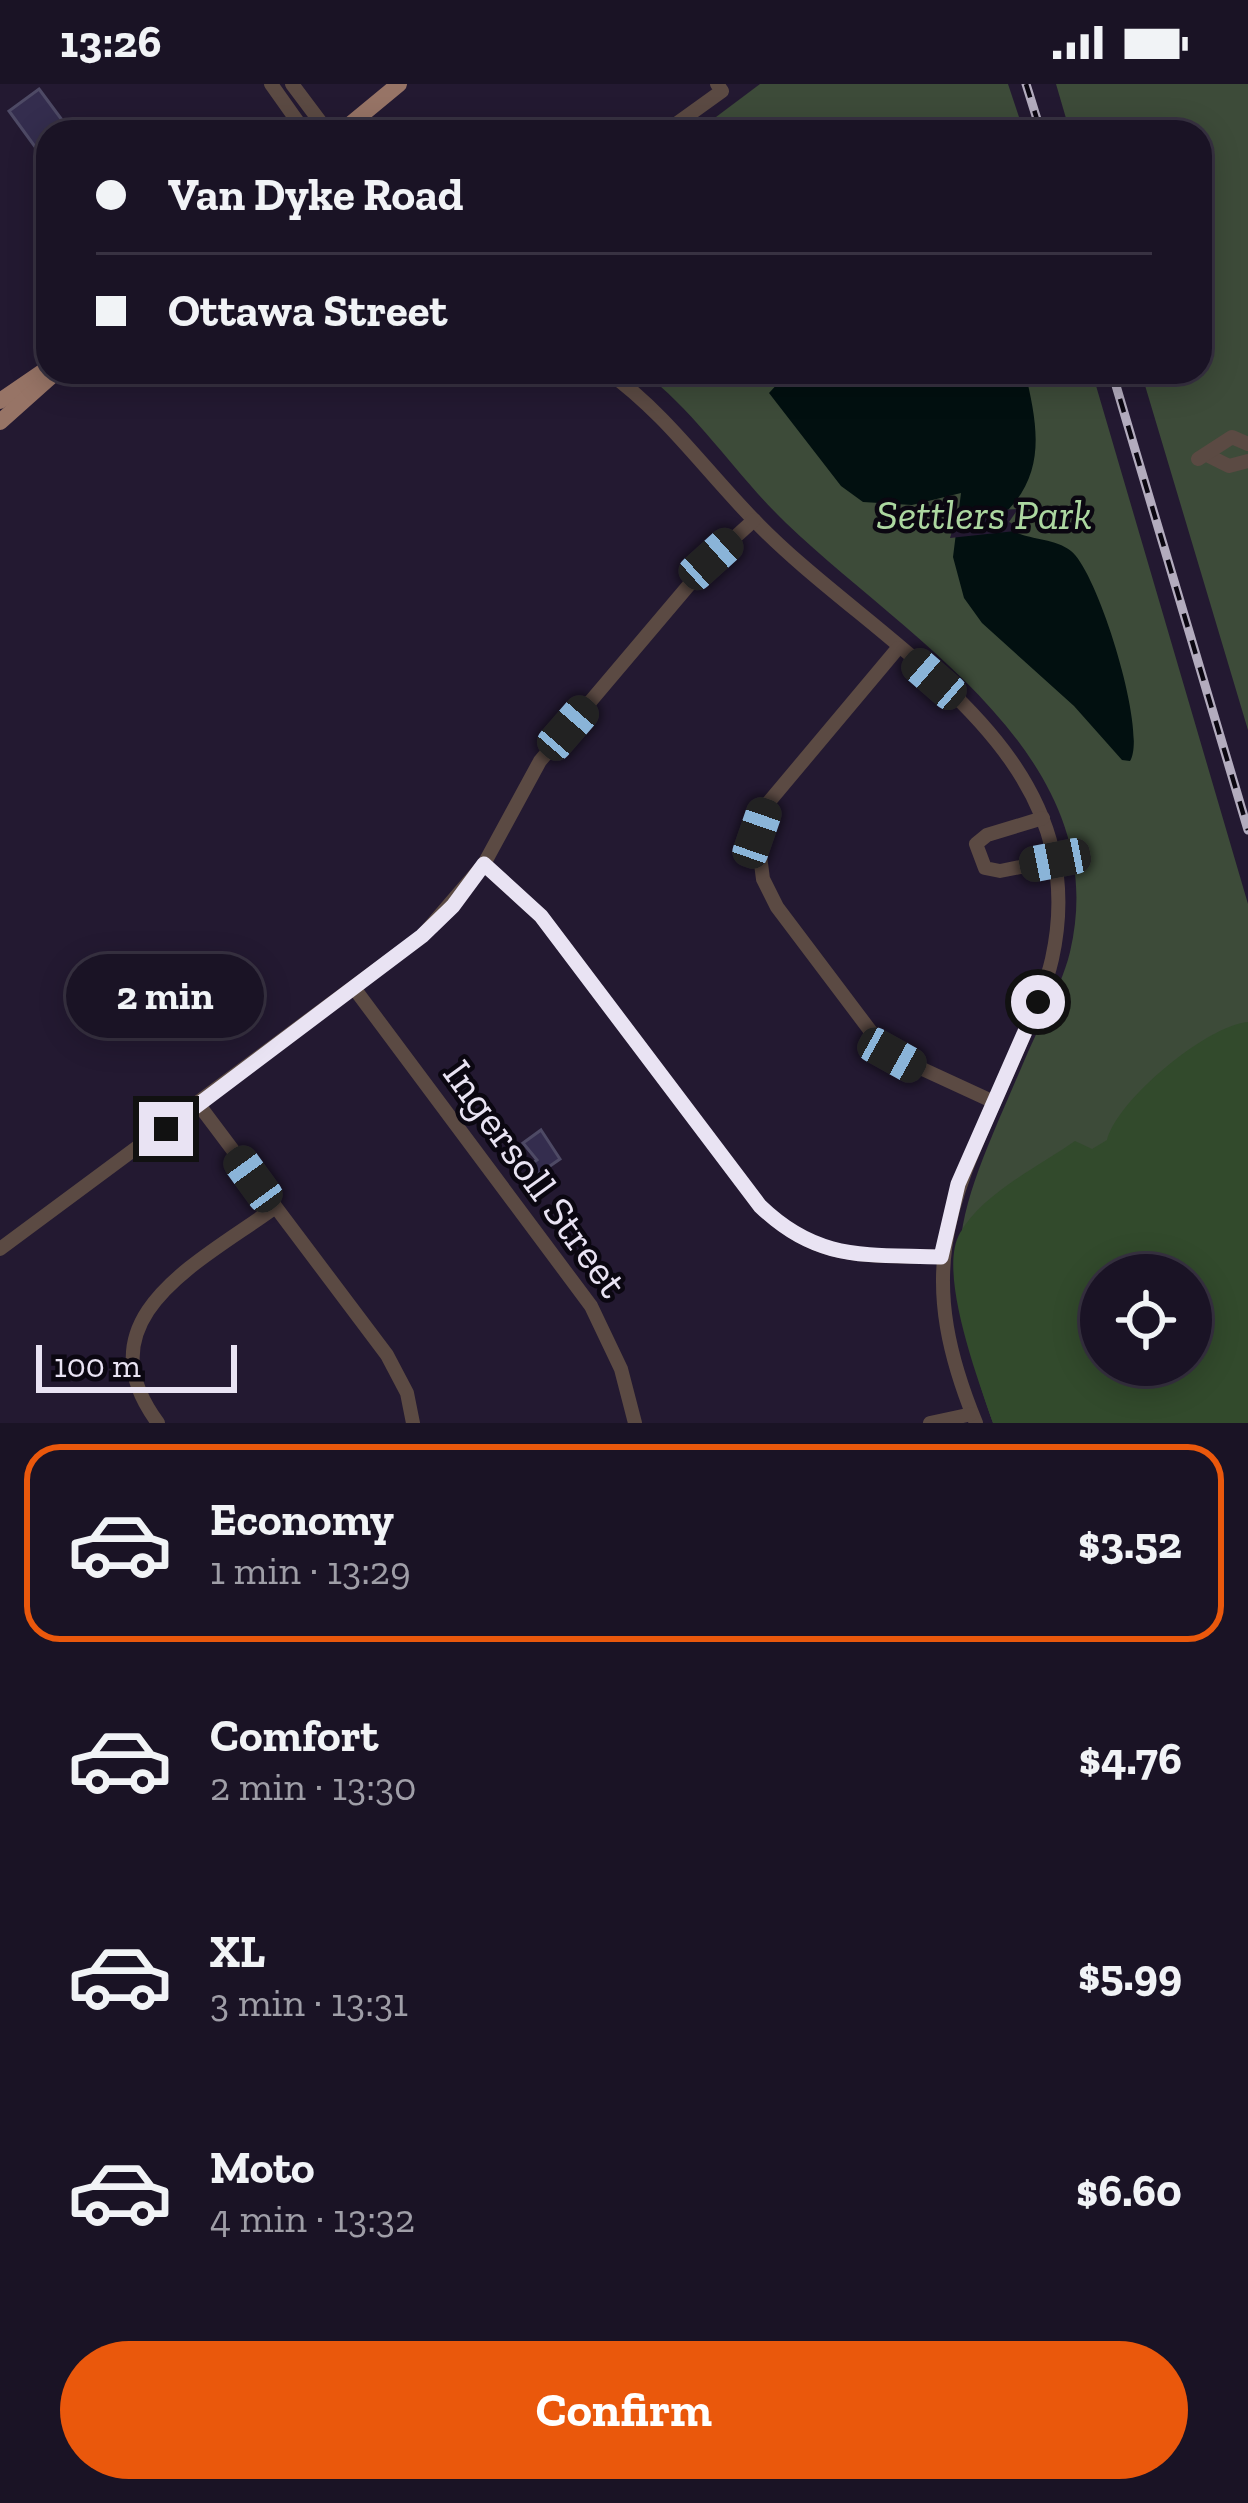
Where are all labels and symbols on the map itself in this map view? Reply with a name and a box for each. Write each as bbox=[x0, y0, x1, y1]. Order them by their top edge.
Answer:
park label: Settlers Park bbox=[876, 489, 1092, 540]
car bbox=[672, 522, 750, 596]
car bbox=[895, 642, 973, 716]
car bbox=[531, 689, 605, 767]
car bbox=[728, 793, 786, 873]
car bbox=[1016, 835, 1094, 885]
callout: 2 min bbox=[67, 955, 265, 1039]
route start bbox=[1011, 975, 1065, 1029]
car bbox=[852, 1022, 932, 1088]
street label: Ingersoll Street bbox=[433, 1050, 639, 1307]
route end bbox=[139, 1102, 193, 1156]
car bbox=[217, 1139, 289, 1219]
scale bar bbox=[36, 1339, 237, 1392]

